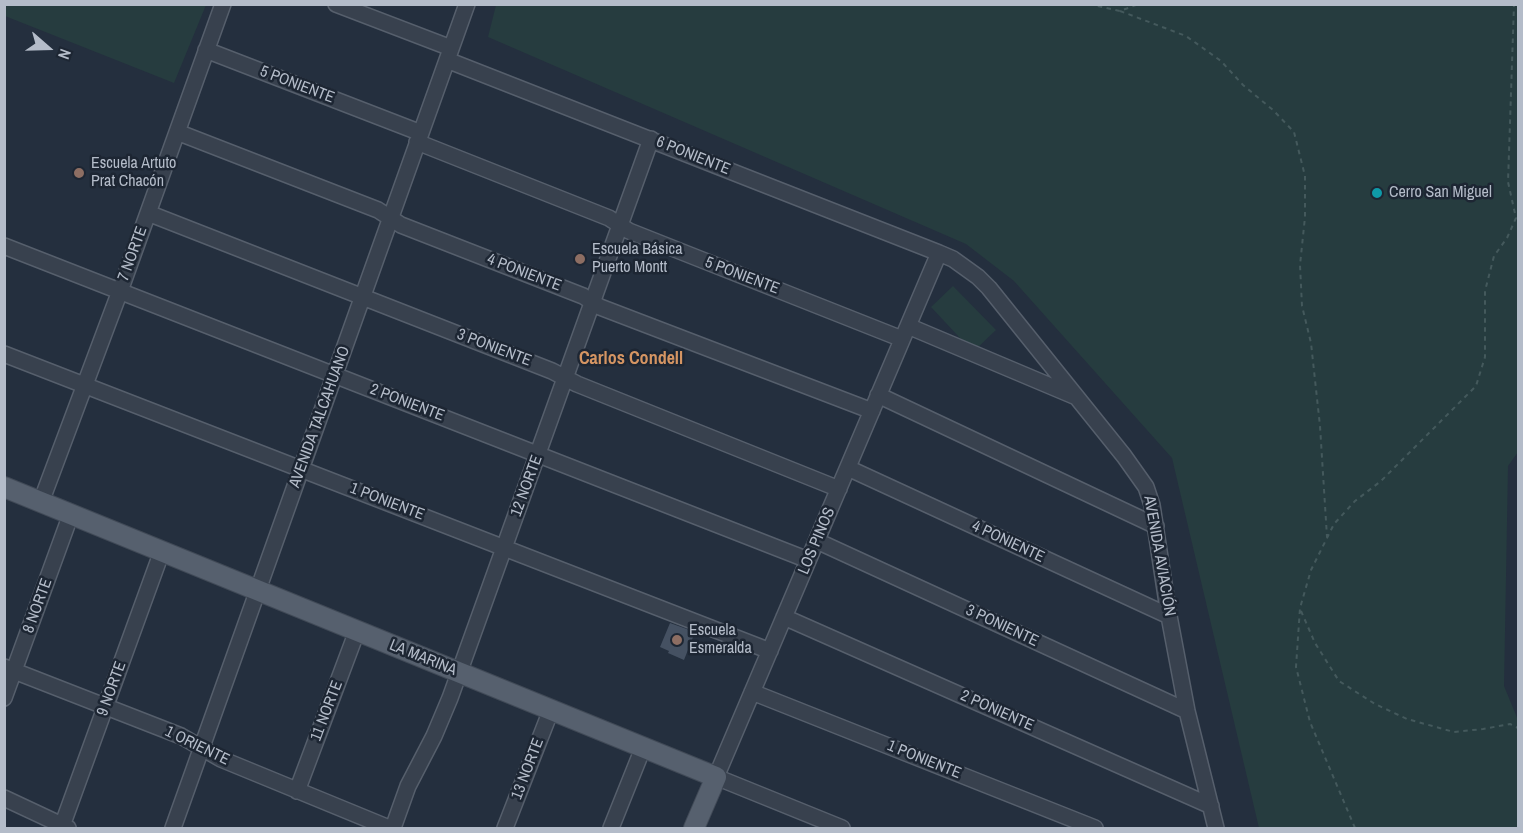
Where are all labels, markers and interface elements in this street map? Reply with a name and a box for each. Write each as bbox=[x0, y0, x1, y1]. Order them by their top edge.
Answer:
north arrow bbox=[18, 18, 78, 78]
text: N bbox=[53, 46, 77, 62]
street label: 5 PONIENTE bbox=[257, 62, 337, 108]
street label: 6 PONIENTE bbox=[653, 132, 733, 180]
place label: Escuela Artuto Prat Chacón bbox=[91, 154, 176, 192]
marker: Escuela Artuto Prat Chacón bbox=[72, 166, 86, 180]
place label: Cerro San Miguel bbox=[1389, 183, 1492, 203]
marker: Cerro San Miguel bbox=[1370, 186, 1384, 200]
street label: 7 NORTE bbox=[114, 224, 152, 284]
place label: Escuela Básica Puerto Montt bbox=[592, 240, 682, 278]
street label: 4 PONIENTE bbox=[484, 250, 564, 296]
marker: Escuela Básica Puerto Montt bbox=[573, 252, 587, 266]
street label: 5 PONIENTE bbox=[702, 253, 782, 299]
street label: 3 PONIENTE bbox=[454, 325, 534, 371]
street label: AVENIDA TALCAHUANO bbox=[285, 344, 355, 490]
district label: Carlos Condell bbox=[579, 348, 683, 370]
street label: 2 PONIENTE bbox=[367, 380, 447, 426]
street label: 12 NORTE bbox=[507, 453, 547, 519]
street label: 1 PONIENTE bbox=[347, 479, 427, 525]
street label: AVENIDA AVIACIÓN bbox=[1139, 494, 1179, 618]
street label: LOS PINOS bbox=[794, 505, 840, 577]
street label: 4 PONIENTE bbox=[969, 517, 1047, 567]
street label: 8 NORTE bbox=[19, 576, 57, 636]
street label: 3 PONIENTE bbox=[963, 601, 1041, 651]
place label: Escuela Esmeralda bbox=[689, 621, 752, 659]
marker: Escuela Esmeralda bbox=[670, 633, 684, 647]
street label: LA MARINA bbox=[387, 636, 459, 680]
street label: 9 NORTE bbox=[93, 659, 131, 719]
street label: 11 NORTE bbox=[307, 678, 347, 744]
street label: 2 PONIENTE bbox=[957, 686, 1037, 736]
street label: 1 ORIENTE bbox=[162, 722, 232, 770]
street label: 13 NORTE bbox=[508, 736, 548, 802]
street label: 1 PONIENTE bbox=[884, 736, 964, 784]

